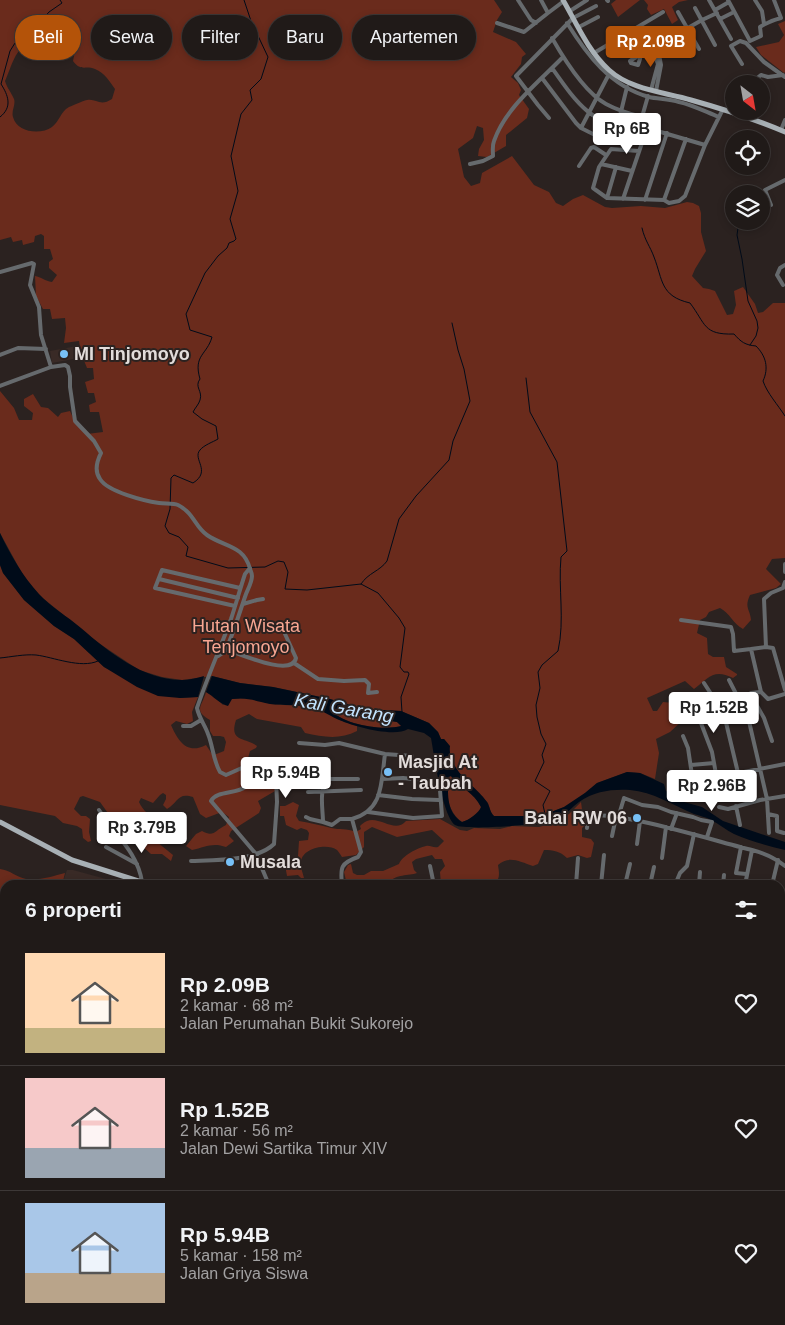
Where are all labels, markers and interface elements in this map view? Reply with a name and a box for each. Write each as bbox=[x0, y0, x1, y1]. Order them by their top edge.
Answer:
chip: Beli bbox=[15, 15, 81, 60]
chip: Sewa bbox=[91, 15, 172, 60]
chip: Filter bbox=[182, 15, 258, 60]
chip: Baru bbox=[268, 15, 342, 60]
chip: Apartemen bbox=[352, 15, 476, 60]
pin: Rp 2.09B bbox=[599, 26, 703, 68]
text: Rp 2.09B bbox=[617, 33, 685, 50]
north arrow bbox=[725, 75, 770, 120]
map controls bbox=[725, 75, 770, 230]
pin: Rp 6B bbox=[592, 112, 662, 155]
text: Rp 6B bbox=[604, 120, 650, 137]
button: locate bbox=[725, 130, 770, 175]
button: layers bbox=[725, 185, 770, 230]
place label: MI Tinjomoyo bbox=[74, 344, 190, 364]
marker: MI Tinjomoyo bbox=[58, 348, 70, 360]
park label: Hutan Wisata Tenjomoyo bbox=[192, 616, 301, 657]
water label: Kali Garang bbox=[293, 689, 396, 727]
pin: Rp 1.52B bbox=[662, 692, 766, 734]
text: Rp 1.52B bbox=[680, 699, 748, 716]
place label: Masjid At - Taubah bbox=[398, 752, 477, 793]
pin: Rp 5.94B bbox=[234, 756, 338, 799]
text: Rp 5.94B bbox=[252, 764, 320, 781]
marker: Masjid At - Taubah bbox=[382, 766, 394, 778]
pin: Rp 2.96B bbox=[660, 770, 764, 812]
text: Rp 2.96B bbox=[678, 777, 746, 794]
place label: Balai RW 06 bbox=[524, 808, 627, 828]
pin: Rp 3.79B bbox=[90, 812, 194, 854]
marker: Balai RW 06 bbox=[631, 812, 643, 824]
text: Rp 3.79B bbox=[108, 819, 176, 836]
place label: Musala bbox=[240, 852, 302, 872]
marker: Musala bbox=[224, 856, 236, 868]
icon: filters bbox=[732, 896, 760, 924]
text: 6 properti bbox=[25, 898, 122, 921]
icon: home bbox=[65, 973, 125, 1033]
text: Rp 2.09B bbox=[180, 973, 270, 996]
icon: heart bbox=[732, 989, 760, 1017]
text: 2 kamar · 68 m² bbox=[180, 997, 293, 1014]
text: Jalan Perumahan Bukit Sukorejo bbox=[180, 1015, 413, 1032]
icon: home bbox=[65, 1098, 125, 1158]
text: Rp 1.52B bbox=[180, 1098, 270, 1121]
icon: heart bbox=[732, 1114, 760, 1142]
text: 2 kamar · 56 m² bbox=[180, 1122, 293, 1139]
text: Jalan Dewi Sartika Timur XIV bbox=[180, 1140, 387, 1157]
icon: home bbox=[65, 1223, 125, 1283]
text: Rp 5.94B bbox=[180, 1223, 270, 1246]
icon: heart bbox=[732, 1239, 760, 1267]
text: 5 kamar · 158 m² bbox=[180, 1247, 302, 1264]
text: Jalan Griya Siswa bbox=[180, 1265, 308, 1282]

